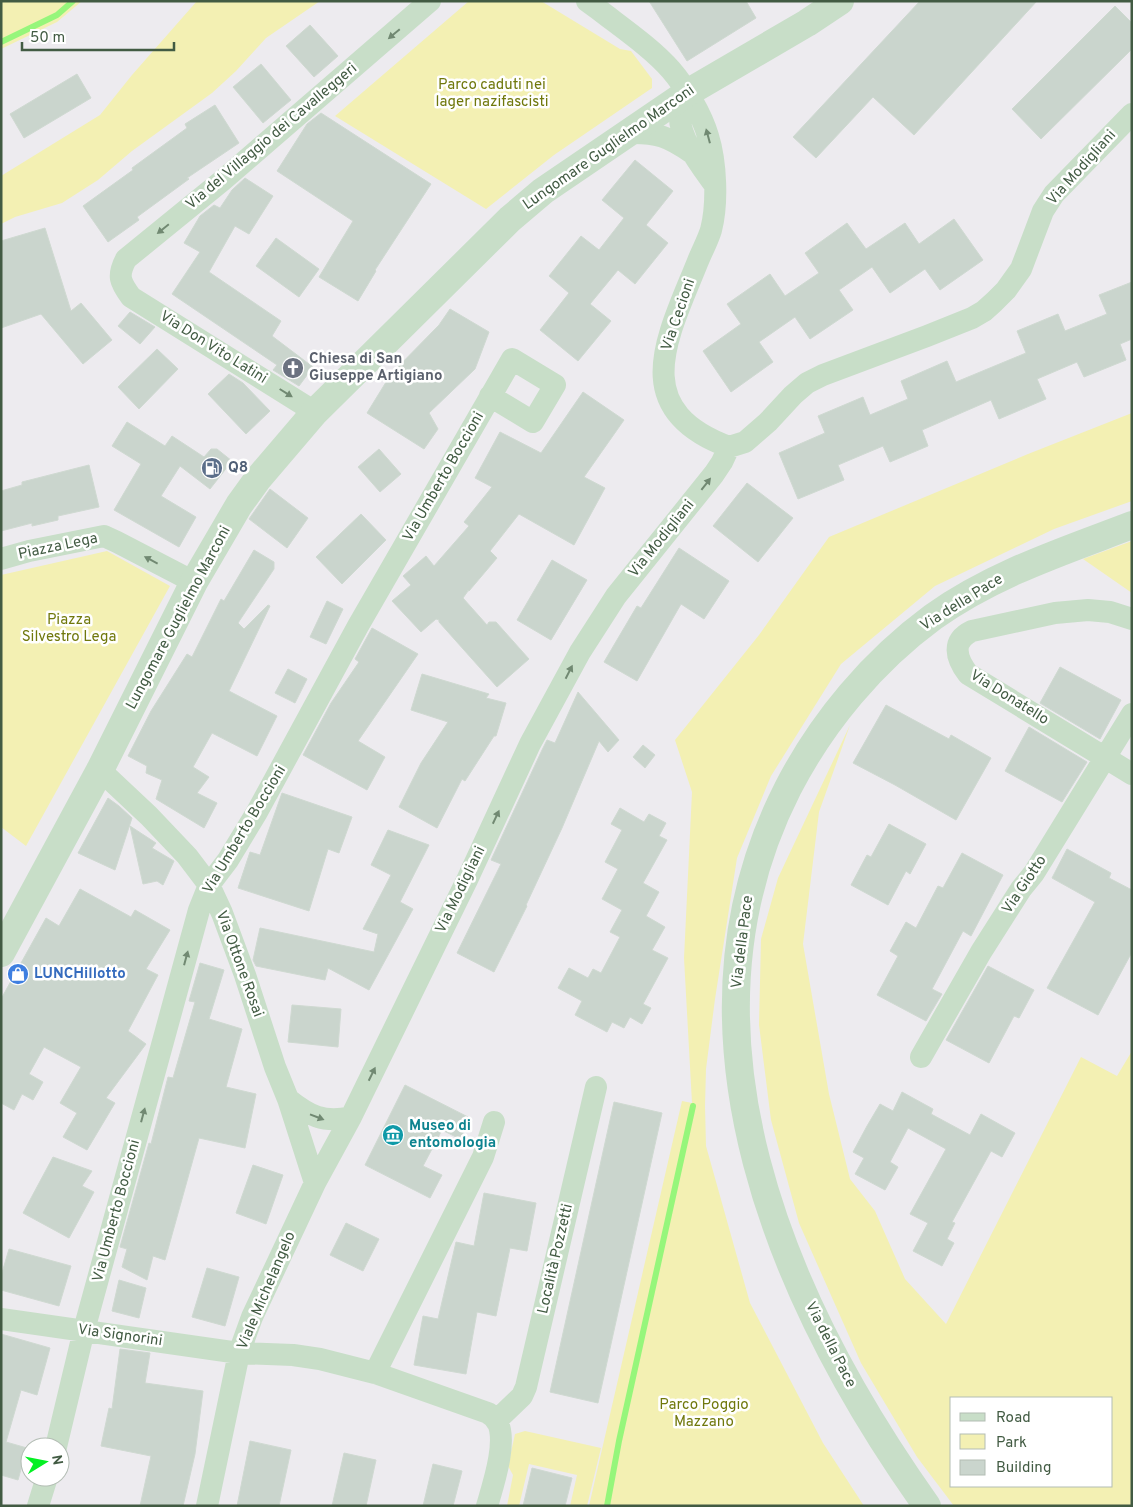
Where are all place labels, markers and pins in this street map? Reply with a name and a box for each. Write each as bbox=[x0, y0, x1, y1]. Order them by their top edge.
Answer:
place label: Chiesa di San Giuseppe Artigiano bbox=[309, 350, 443, 386]
church icon: Chiesa di San Giuseppe Artigiano bbox=[281, 356, 305, 380]
fuel station icon: Q8 bbox=[200, 456, 224, 480]
place label: Q8 bbox=[228, 459, 248, 478]
shop icon: LUNCHillotto bbox=[6, 962, 30, 986]
place label: LUNCHillotto bbox=[34, 965, 126, 984]
place label: Museo di entomologia bbox=[409, 1117, 496, 1153]
museum icon: Museo di entomologia bbox=[381, 1123, 405, 1147]

